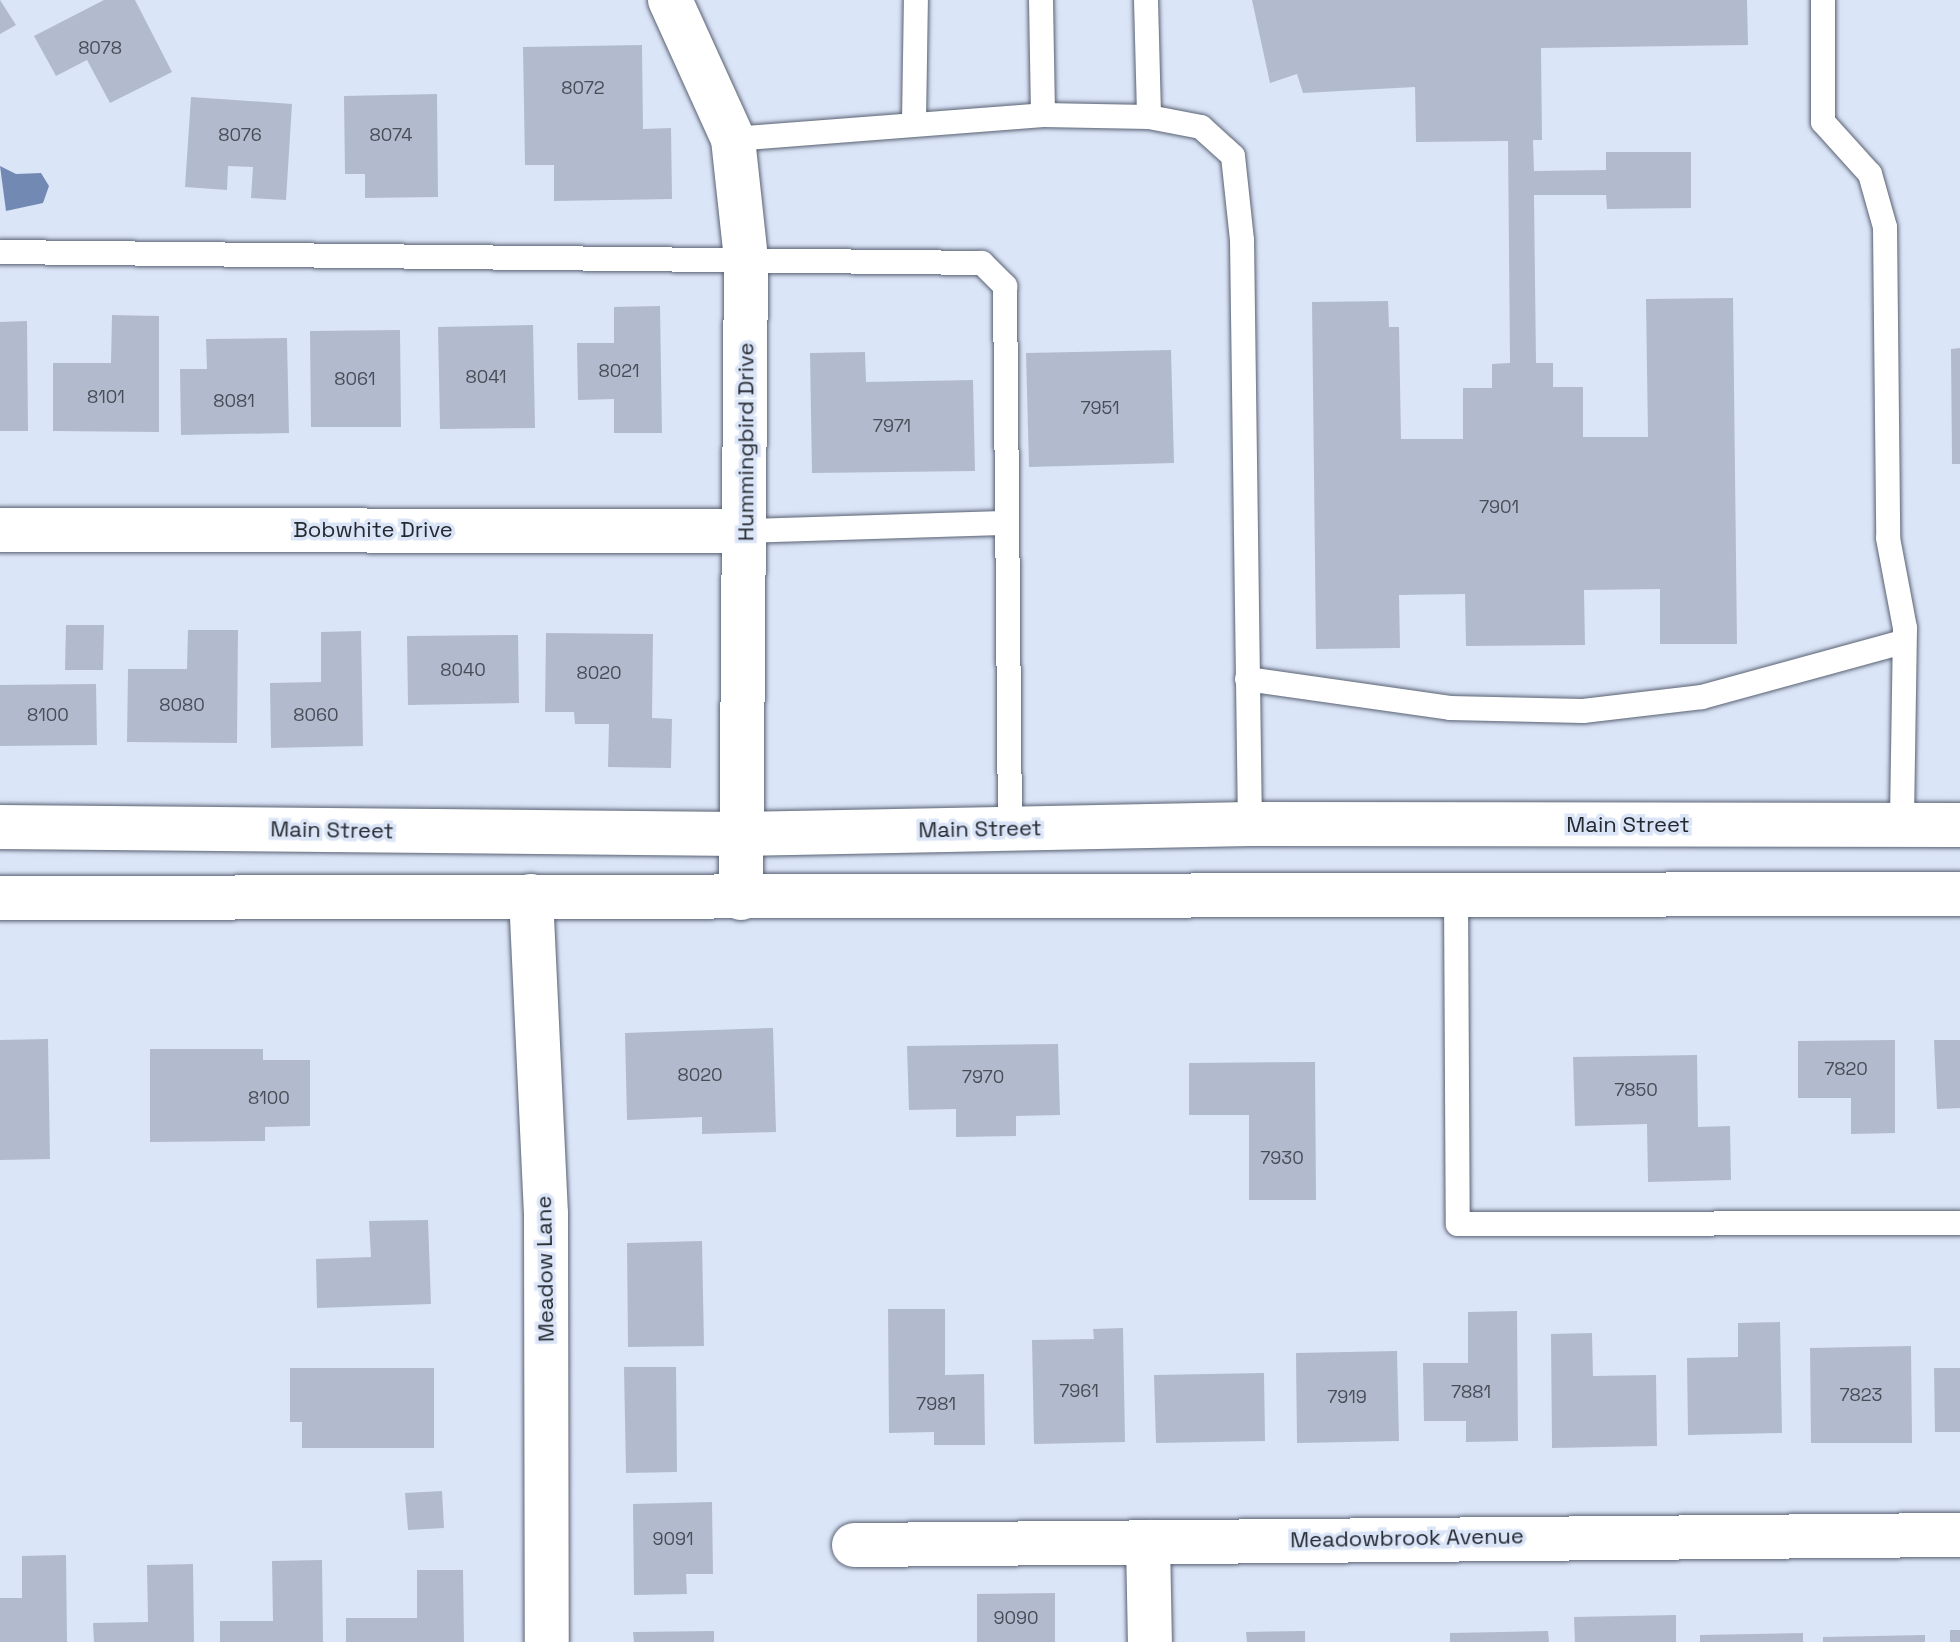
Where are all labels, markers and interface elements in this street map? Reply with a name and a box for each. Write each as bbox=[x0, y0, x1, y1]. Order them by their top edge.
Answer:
house number: 8078 bbox=[78, 37, 122, 59]
house number: 8072 bbox=[561, 77, 605, 99]
house number: 8076 bbox=[218, 124, 262, 146]
house number: 8074 bbox=[370, 124, 412, 146]
street label: Hummingbird Drive bbox=[733, 343, 759, 541]
house number: 8021 bbox=[598, 360, 640, 382]
house number: 8041 bbox=[465, 366, 507, 388]
house number: 8061 bbox=[334, 368, 376, 390]
house number: 8101 bbox=[87, 386, 125, 408]
house number: 8081 bbox=[213, 390, 255, 412]
house number: 7951 bbox=[1080, 397, 1120, 419]
house number: 7971 bbox=[873, 415, 911, 437]
house number: 7901 bbox=[1479, 496, 1519, 518]
street label: Bobwhite Drive bbox=[293, 517, 453, 543]
house number: 8040 bbox=[440, 659, 486, 681]
house number: 8020 bbox=[576, 662, 622, 684]
house number: 8080 bbox=[159, 694, 205, 716]
house number: 8100 bbox=[27, 704, 69, 726]
house number: 8060 bbox=[293, 704, 339, 726]
street label: Main Street bbox=[1566, 812, 1690, 838]
street label: Main Street bbox=[918, 815, 1042, 843]
street label: Main Street bbox=[270, 816, 394, 844]
house number: 7820 bbox=[1824, 1058, 1868, 1080]
house number: 8020 bbox=[677, 1064, 723, 1086]
house number: 7970 bbox=[962, 1066, 1004, 1088]
house number: 7850 bbox=[1614, 1079, 1658, 1101]
house number: 8100 bbox=[248, 1087, 290, 1109]
house number: 7930 bbox=[1260, 1147, 1304, 1169]
street label: Meadow Lane bbox=[531, 1196, 559, 1342]
house number: 7961 bbox=[1059, 1380, 1099, 1402]
house number: 7881 bbox=[1451, 1381, 1491, 1403]
house number: 7823 bbox=[1840, 1384, 1882, 1406]
house number: 7919 bbox=[1327, 1386, 1367, 1408]
house number: 7981 bbox=[916, 1393, 956, 1415]
street label: Meadowbrook Avenue bbox=[1290, 1523, 1524, 1553]
house number: 9091 bbox=[652, 1528, 694, 1550]
house number: 9090 bbox=[993, 1607, 1039, 1629]

